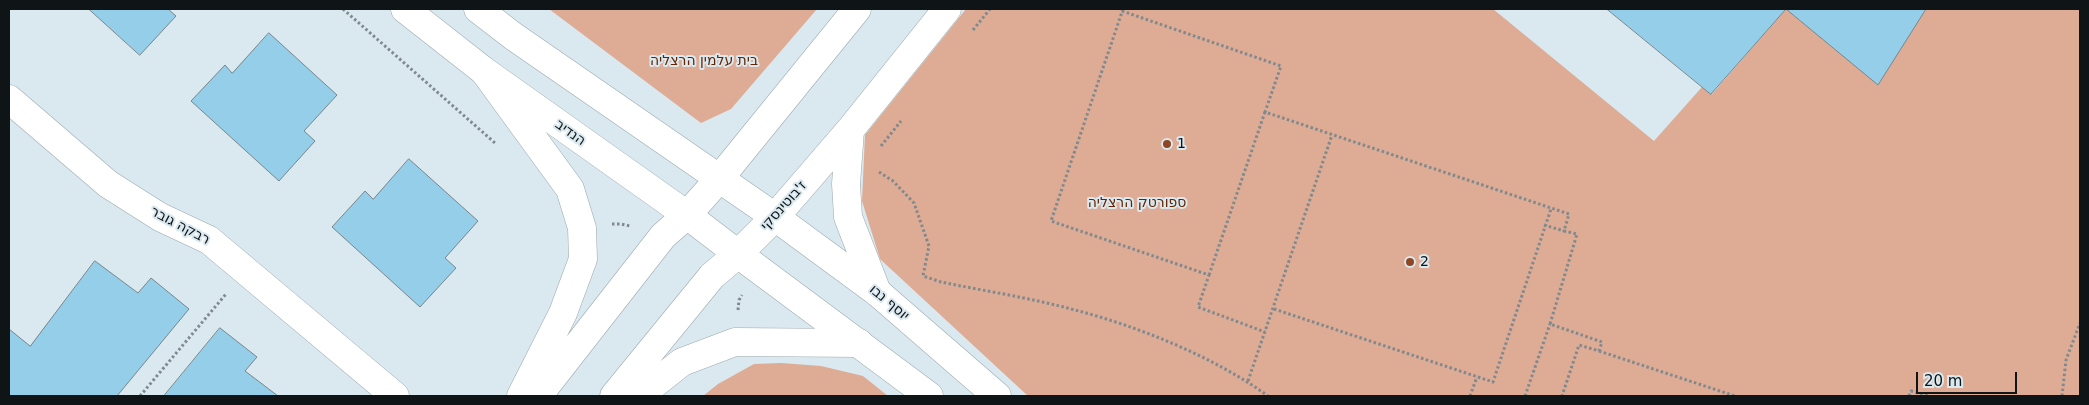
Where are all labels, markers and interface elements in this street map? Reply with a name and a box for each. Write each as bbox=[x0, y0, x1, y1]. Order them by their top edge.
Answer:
park label: בית עלמין הרצליה bbox=[650, 53, 758, 69]
street label: הנדיב bbox=[551, 116, 589, 150]
place label: 1 bbox=[1177, 136, 1186, 152]
marker: 1 bbox=[1161, 138, 1173, 150]
street label: ז'בוטינסקי bbox=[757, 178, 811, 234]
park label: ספורטק הרצליה bbox=[1088, 195, 1186, 211]
street label: רבקה גובר bbox=[147, 203, 213, 249]
place label: 2 bbox=[1420, 254, 1429, 270]
marker: 2 bbox=[1404, 256, 1416, 268]
street label: יוסף נבו bbox=[866, 281, 912, 325]
scale bar bbox=[1919, 362, 2020, 394]
text: 20 m bbox=[1924, 372, 1962, 390]

